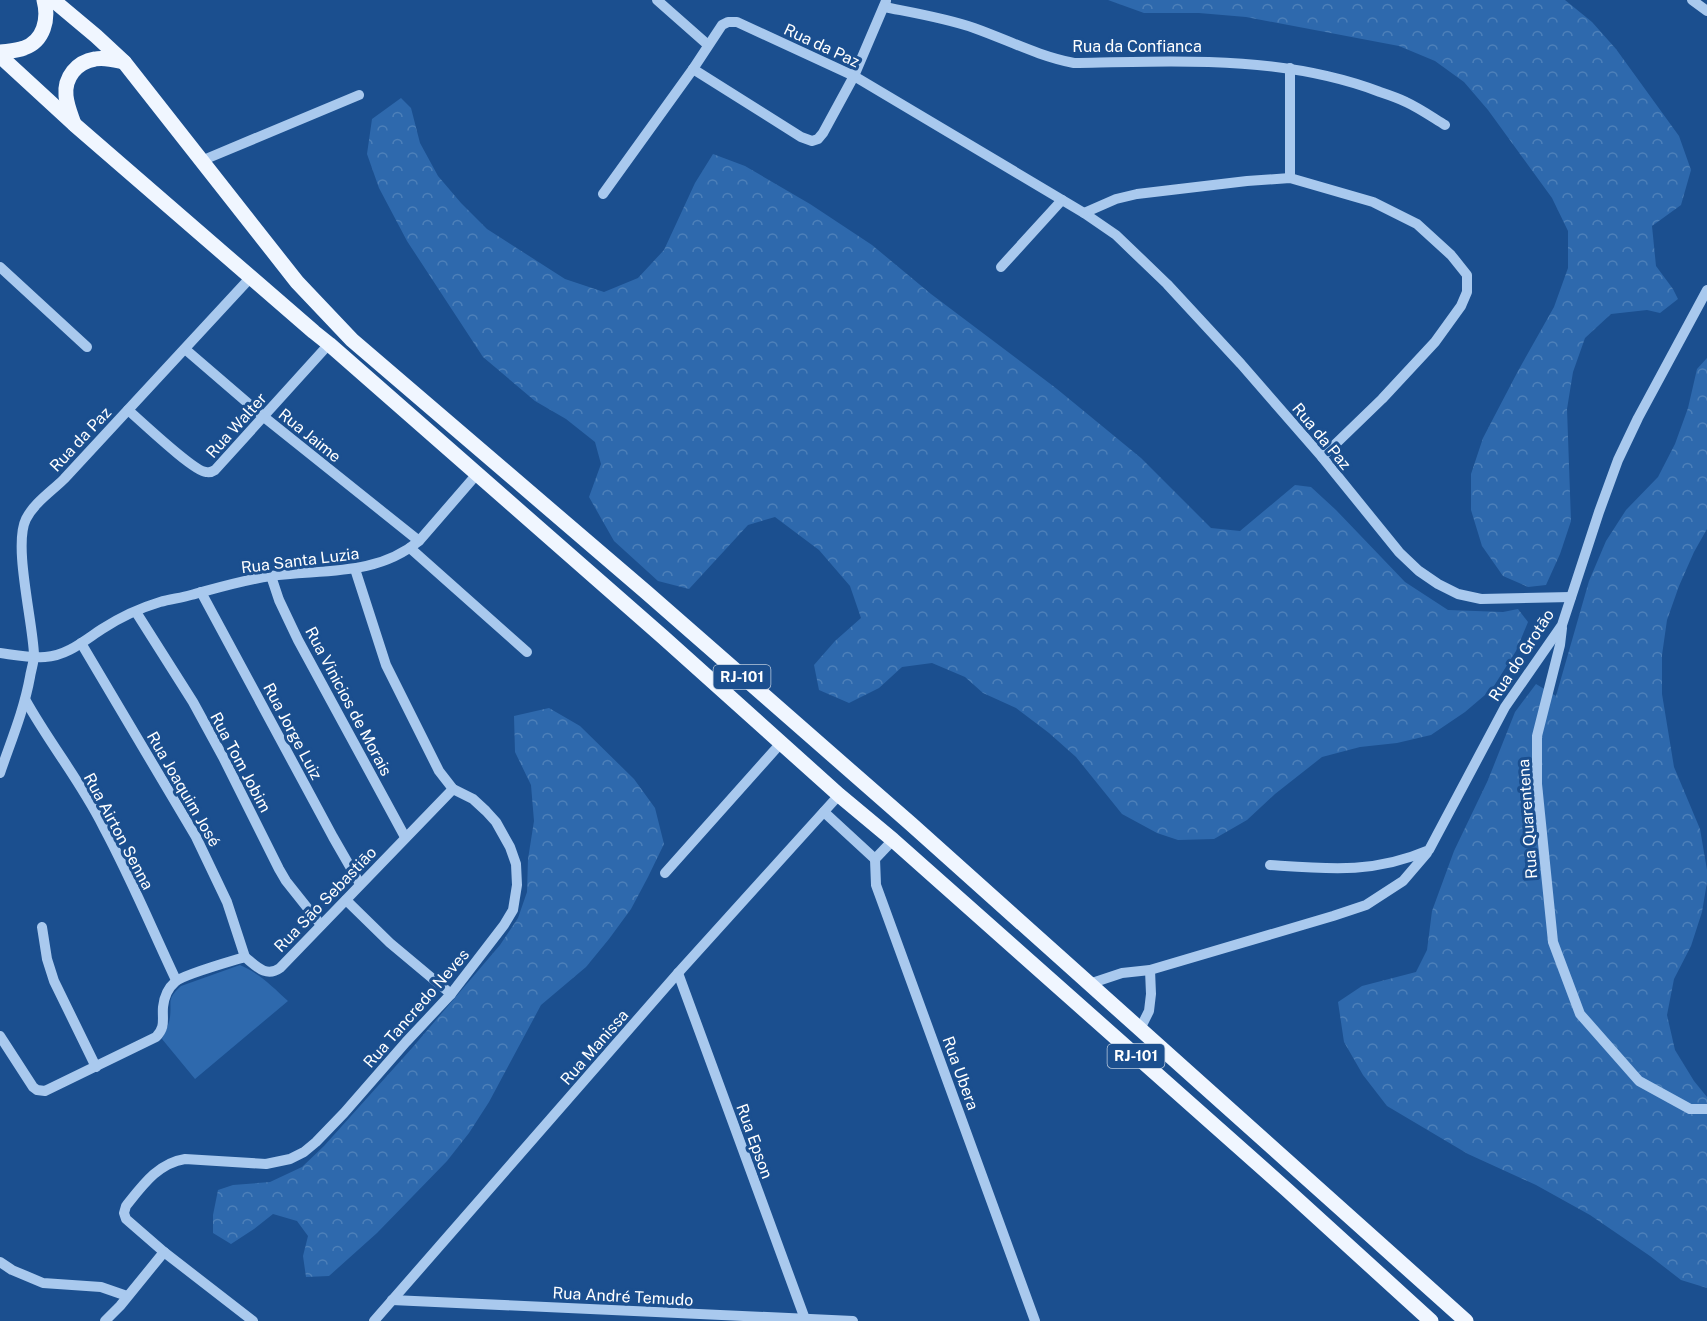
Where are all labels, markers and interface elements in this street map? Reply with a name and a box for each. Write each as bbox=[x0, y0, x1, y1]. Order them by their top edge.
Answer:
street label: Rua da Paz bbox=[781, 20, 863, 71]
street label: Rua da Confianca bbox=[1072, 37, 1202, 56]
street label: Rua Walter bbox=[202, 389, 271, 462]
street label: Rua da Paz bbox=[1288, 399, 1355, 474]
street label: Rua da Paz bbox=[46, 403, 115, 476]
street label: Rua Jaime bbox=[275, 404, 345, 466]
street label: Rua Santa Luzia bbox=[240, 544, 360, 577]
street label: Rua do Grotão bbox=[1485, 606, 1558, 705]
street label: Rua Vinicios de Morais bbox=[301, 623, 396, 779]
road number: RJ-101 bbox=[714, 665, 771, 689]
street label: Rua Jorge Luiz bbox=[259, 680, 326, 783]
street label: Rua Tom Jobim bbox=[206, 709, 275, 816]
street label: Rua Joaquim José bbox=[143, 728, 224, 850]
street label: Rua Quarentena bbox=[1514, 758, 1541, 879]
street label: Rua Airton Senna bbox=[80, 770, 157, 893]
street label: Rua Sāo Sebastiāo bbox=[270, 843, 380, 956]
street label: Rua Tancredo Neves bbox=[360, 945, 473, 1072]
street label: Rua Manissa bbox=[556, 1006, 632, 1089]
street label: Rua Ubera bbox=[938, 1034, 983, 1113]
road number: RJ-101 bbox=[1108, 1044, 1164, 1068]
street label: Rua Epson bbox=[732, 1101, 777, 1181]
street label: Rua André Temudo bbox=[552, 1283, 694, 1310]

